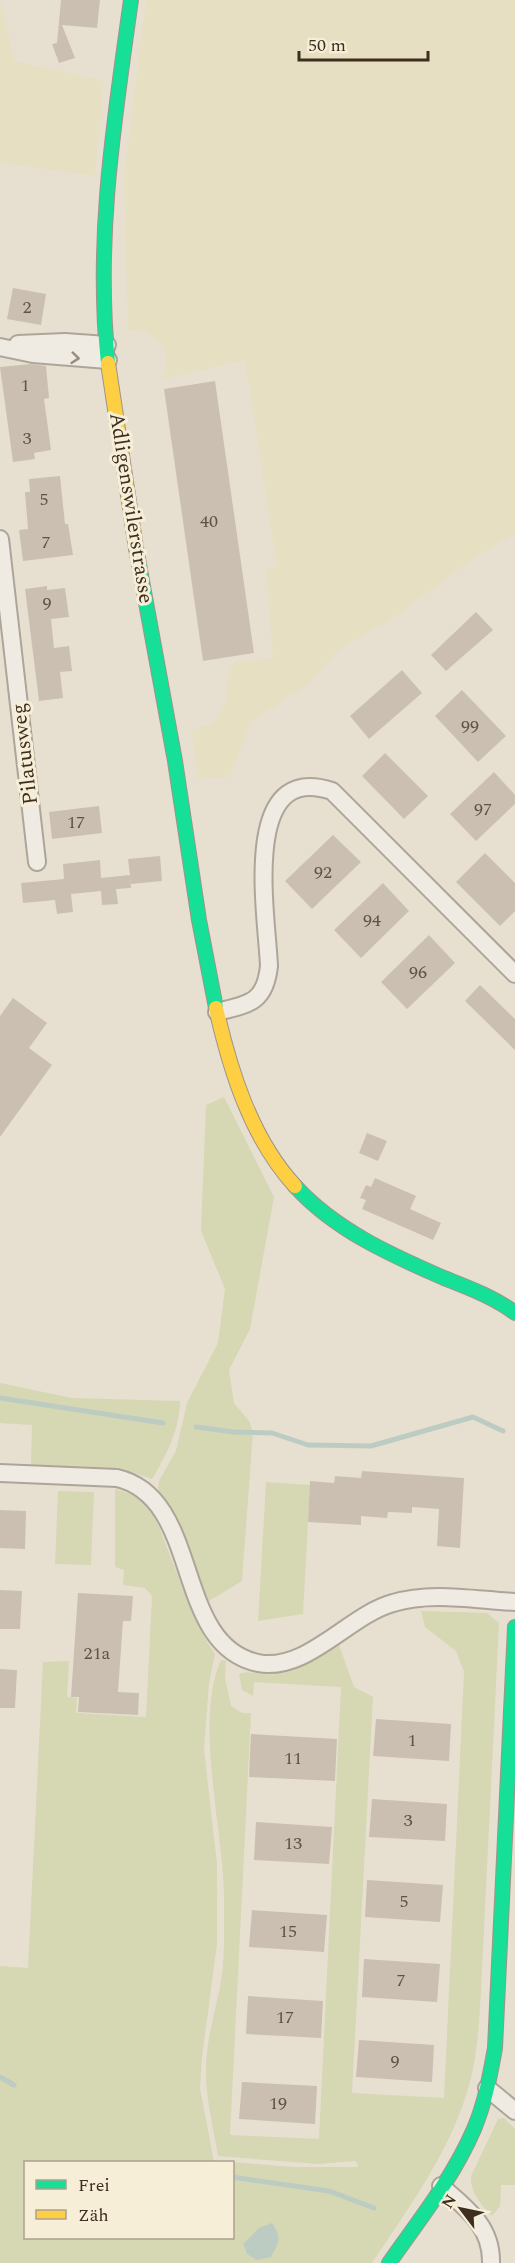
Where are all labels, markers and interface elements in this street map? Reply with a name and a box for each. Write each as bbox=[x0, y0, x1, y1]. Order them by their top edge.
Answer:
scale bar bbox=[299, 24, 428, 62]
text: 50 m bbox=[308, 32, 346, 59]
house number: 2 bbox=[23, 294, 32, 321]
one-way arrow bbox=[70, 351, 79, 364]
house number: 1 bbox=[21, 372, 30, 399]
street label: Adligenswilerstrasse bbox=[100, 410, 162, 606]
house number: 3 bbox=[23, 425, 32, 452]
house number: 5 bbox=[40, 486, 49, 513]
house number: 40 bbox=[200, 508, 218, 535]
house number: 7 bbox=[42, 529, 51, 556]
house number: 9 bbox=[43, 590, 52, 617]
street label: Pilatusweg bbox=[3, 701, 47, 807]
house number: 99 bbox=[461, 713, 479, 740]
house number: 97 bbox=[474, 796, 492, 823]
house number: 17 bbox=[67, 809, 85, 836]
house number: 92 bbox=[314, 859, 332, 886]
house number: 94 bbox=[363, 907, 381, 934]
house number: 96 bbox=[409, 959, 427, 986]
house number: 21a bbox=[84, 1640, 111, 1667]
house number: 1 bbox=[408, 1727, 417, 1754]
house number: 11 bbox=[284, 1745, 302, 1772]
house number: 3 bbox=[404, 1807, 413, 1834]
house number: 13 bbox=[284, 1830, 302, 1857]
house number: 5 bbox=[400, 1888, 409, 1915]
house number: 15 bbox=[279, 1918, 297, 1945]
house number: 7 bbox=[397, 1967, 406, 1994]
house number: 17 bbox=[276, 2004, 294, 2031]
house number: 9 bbox=[391, 2048, 400, 2075]
house number: 19 bbox=[269, 2090, 287, 2117]
legend bbox=[24, 2161, 234, 2239]
text: Frei bbox=[78, 2172, 110, 2199]
north arrow bbox=[431, 2179, 491, 2239]
text: N bbox=[435, 2190, 463, 2213]
text: Zäh bbox=[78, 2202, 109, 2229]

